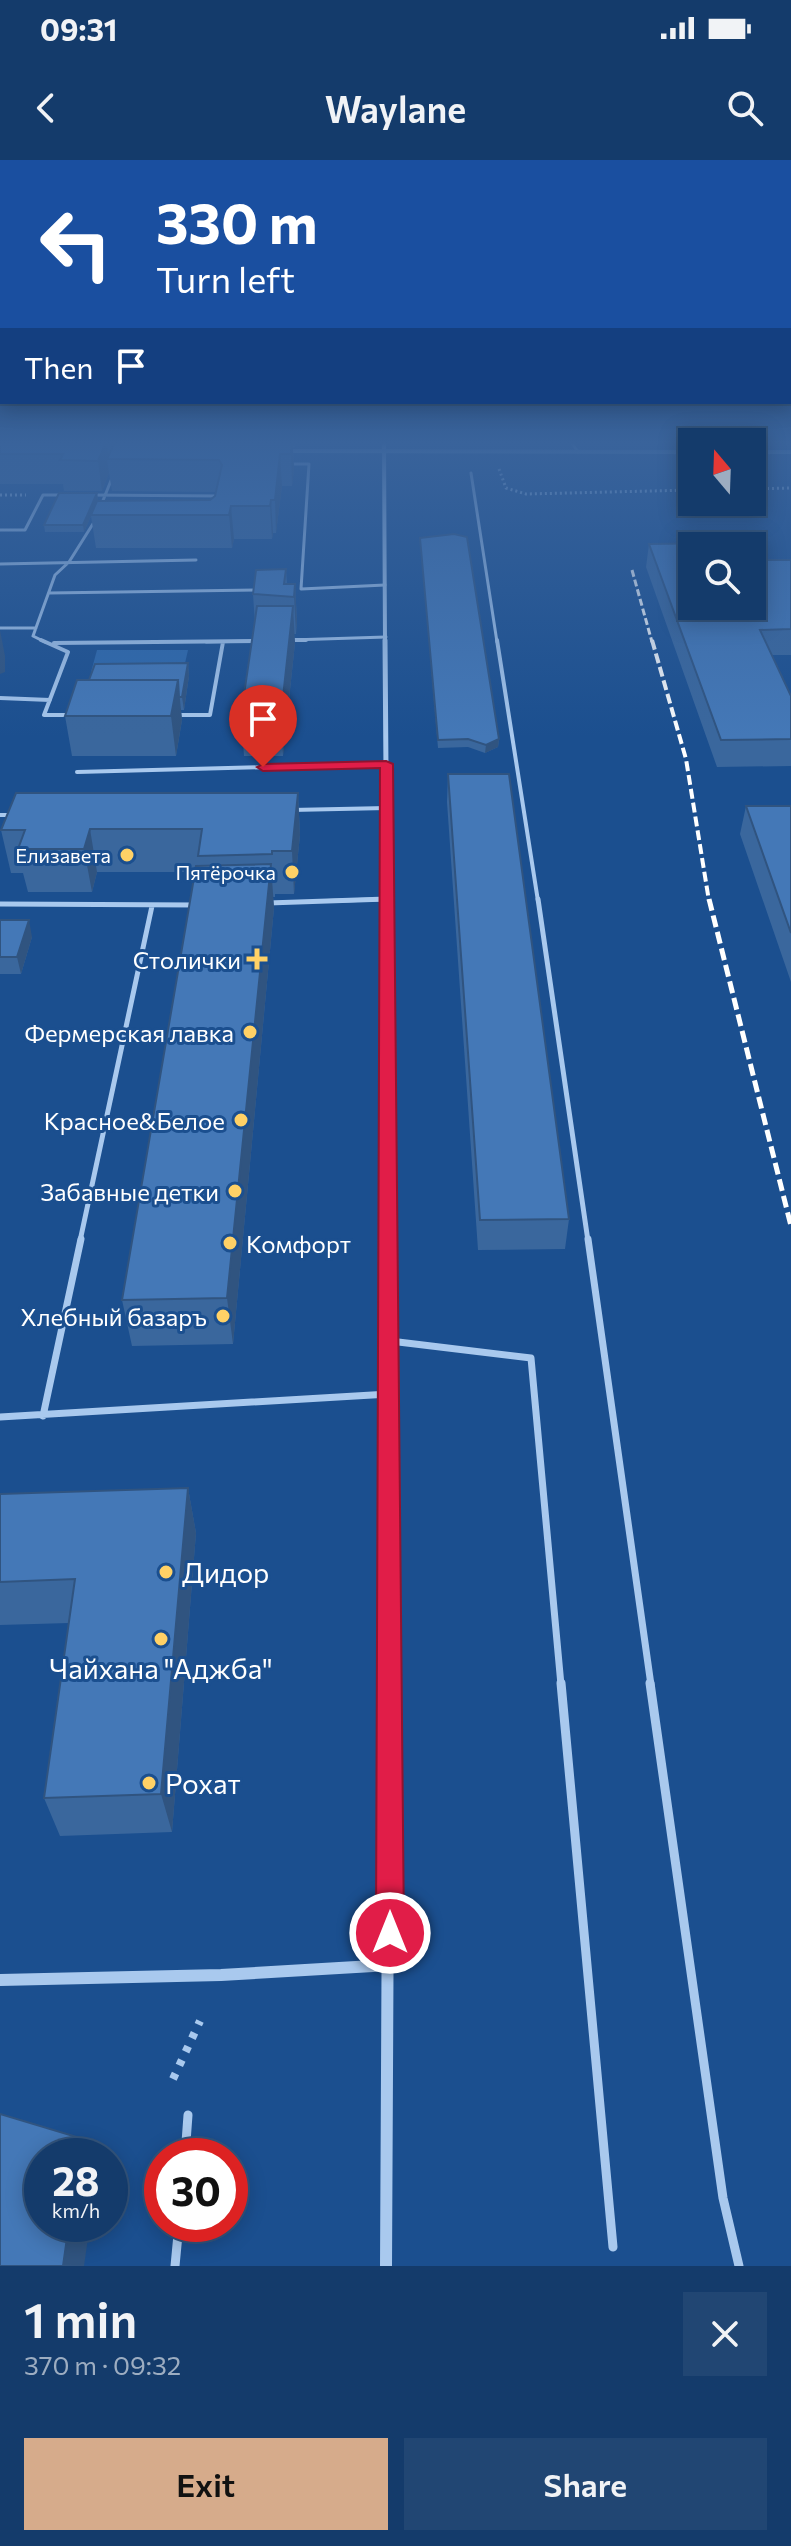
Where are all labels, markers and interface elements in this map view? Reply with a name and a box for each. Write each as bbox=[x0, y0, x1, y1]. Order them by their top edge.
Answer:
text: 09:31 bbox=[40, 10, 117, 47]
icon: back bbox=[24, 86, 68, 130]
text: Waylane bbox=[325, 86, 466, 130]
icon: search bbox=[723, 86, 767, 130]
text: 330 m bbox=[156, 187, 318, 256]
icon: left bbox=[24, 192, 128, 296]
text: Turn left bbox=[156, 256, 295, 300]
icon: arrive bbox=[109, 344, 153, 388]
text: Then bbox=[24, 348, 93, 385]
north arrow bbox=[678, 428, 766, 516]
map controls bbox=[678, 428, 766, 620]
button: search bbox=[678, 532, 766, 620]
pin bbox=[229, 685, 297, 767]
icon: arrive bbox=[241, 697, 285, 741]
place label: Елизавета bbox=[15, 843, 111, 867]
marker: Елизавета bbox=[118, 846, 136, 864]
place label: Пятёрочка bbox=[175, 860, 276, 884]
marker: Пятёрочка bbox=[283, 863, 301, 881]
place label: Столички bbox=[133, 945, 241, 974]
marker: Столички bbox=[248, 950, 266, 968]
place label: Фермерская лавка bbox=[24, 1018, 234, 1047]
marker: Фермерская лавка bbox=[241, 1023, 259, 1041]
place label: Красное&Белое bbox=[44, 1106, 225, 1135]
marker: Красное&Белое bbox=[232, 1111, 250, 1129]
place label: Забавные детки bbox=[40, 1177, 219, 1206]
marker: Забавные детки bbox=[226, 1182, 244, 1200]
place label: Комфорт bbox=[246, 1229, 351, 1258]
marker: Комфорт bbox=[221, 1234, 239, 1252]
place label: Хлебный базаръ bbox=[20, 1302, 207, 1331]
marker: Хлебный базаръ bbox=[214, 1307, 232, 1325]
place label: Дидор bbox=[182, 1555, 270, 1589]
marker: Дидор bbox=[157, 1563, 175, 1581]
marker: Чайхана "Аджба" bbox=[152, 1630, 170, 1648]
place label: Чайхана "Аджба" bbox=[49, 1651, 273, 1685]
place label: Рохат bbox=[165, 1766, 241, 1800]
marker: Рохат bbox=[140, 1774, 158, 1792]
position arrow bbox=[348, 1891, 432, 1975]
speed limit sign: 30 bbox=[144, 2138, 248, 2242]
text: 28 bbox=[52, 2155, 100, 2204]
text: km/h bbox=[52, 2198, 100, 2222]
text: 1 min bbox=[24, 2289, 137, 2348]
button: close bbox=[683, 2292, 767, 2376]
text: 370 m · 09:32 bbox=[24, 2349, 181, 2380]
button: Exit bbox=[24, 2438, 388, 2530]
button: Share bbox=[404, 2438, 767, 2530]

